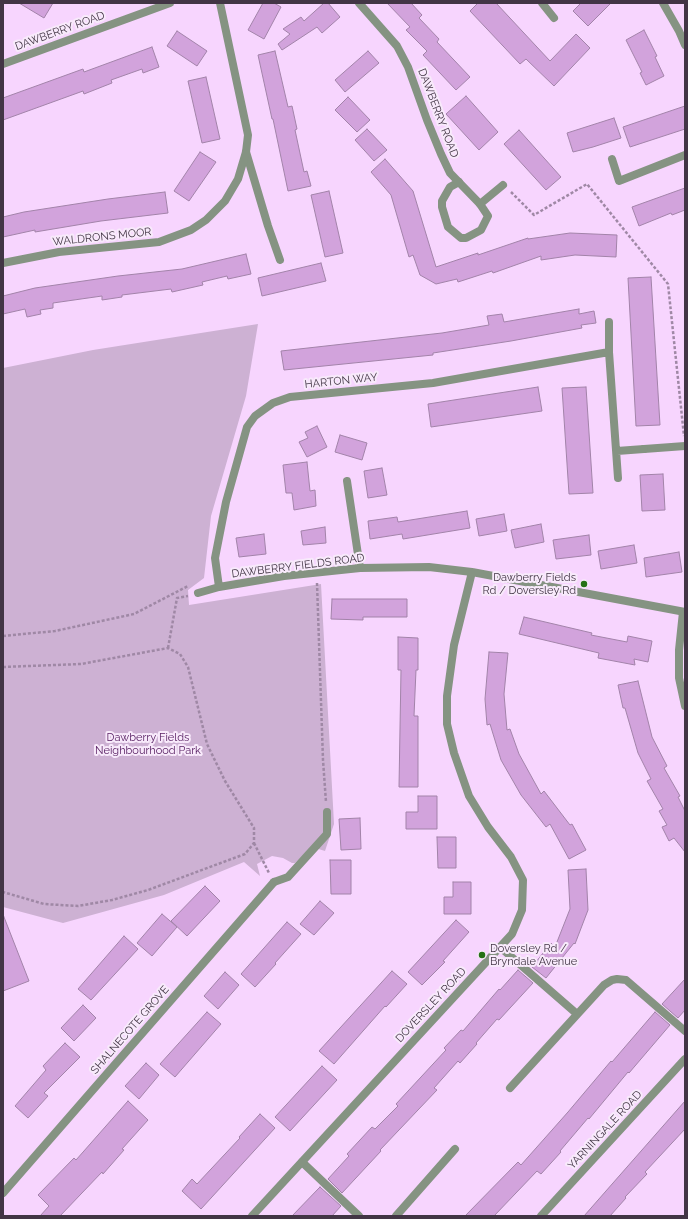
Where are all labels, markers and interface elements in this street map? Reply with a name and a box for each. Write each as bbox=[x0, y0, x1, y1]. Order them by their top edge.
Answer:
street label: DAWBERRY ROAD bbox=[13, 9, 107, 53]
street label: DAWBERRY ROAD bbox=[415, 67, 461, 159]
street label: WALDRONS MOOR bbox=[52, 225, 152, 249]
street label: HARTON WAY bbox=[304, 371, 378, 391]
street label: DAWBERRY FIELDS ROAD bbox=[231, 551, 365, 581]
place label: Dawberry Fields Rd / Doversley Rd bbox=[482, 571, 576, 597]
marker: Dawberry Fields Rd / Doversley Rd bbox=[579, 579, 589, 589]
park label: Dawberry Fields Neighbourhood Park bbox=[95, 731, 201, 757]
place label: Doversley Rd / Bryndale Avenue bbox=[490, 942, 577, 968]
marker: Doversley Rd / Bryndale Avenue bbox=[477, 950, 487, 960]
street label: DOVERSLEY ROAD bbox=[393, 965, 469, 1045]
street label: SHALNECOTE GROVE bbox=[88, 983, 172, 1077]
street label: YARNINGALE ROAD bbox=[565, 1088, 645, 1172]

